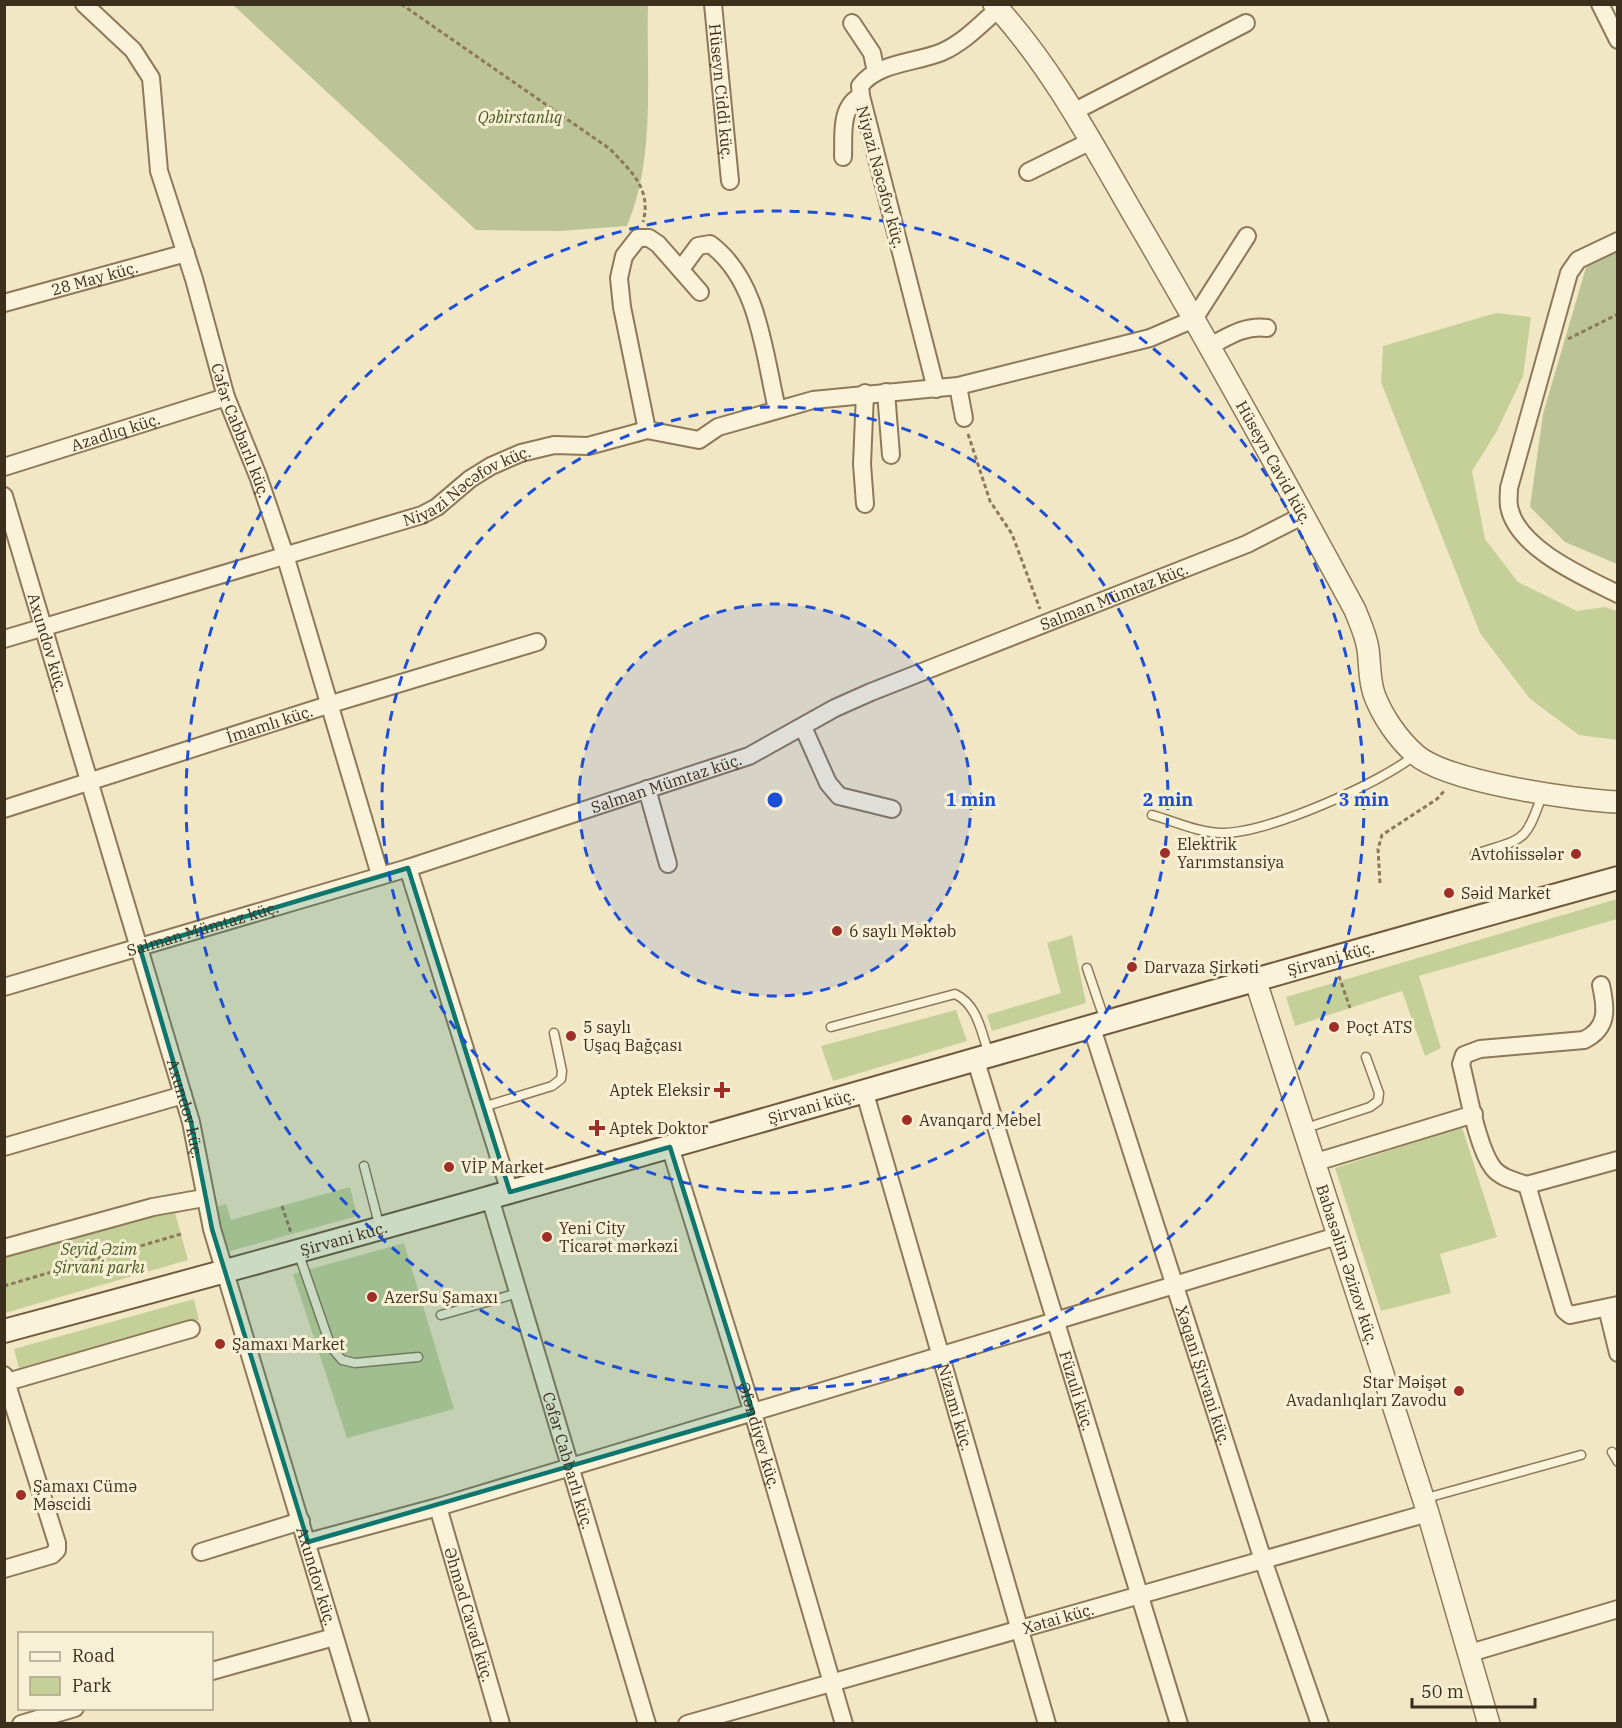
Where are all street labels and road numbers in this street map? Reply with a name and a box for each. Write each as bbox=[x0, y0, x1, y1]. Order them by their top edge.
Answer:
street label: Hüseyn Ciddi küç. bbox=[705, 23, 738, 160]
street label: Niyazi Nəcəfov küç. bbox=[852, 103, 910, 251]
street label: 28 May küç. bbox=[49, 257, 140, 300]
street label: Cəfər Cabbarlı küç. bbox=[207, 361, 275, 500]
street label: Hüseyn Cavid küç. bbox=[1232, 397, 1316, 528]
street label: Azadlıq küç. bbox=[69, 408, 163, 455]
street label: Niyazi Nəcəfov küç. bbox=[400, 441, 533, 530]
street label: Salman Mümtaz küç. bbox=[1037, 558, 1191, 635]
street label: Axundov küç. bbox=[24, 591, 72, 694]
street label: İmamlı küç. bbox=[224, 700, 315, 747]
street label: Salman Mümtaz küç. bbox=[588, 749, 744, 817]
street label: Salman Mümtaz küç. bbox=[124, 897, 281, 960]
street label: Şirvani küç. bbox=[1285, 937, 1376, 980]
street label: Axundov küç. bbox=[163, 1056, 208, 1160]
street label: Şirvani küç. bbox=[766, 1084, 857, 1128]
street label: Babasəlim Əzizov küç. bbox=[1312, 1181, 1383, 1347]
street label: Şirvani küç. bbox=[298, 1217, 389, 1260]
street label: Xəqani Şirvani küç. bbox=[1172, 1303, 1235, 1448]
street label: Füzuli küç. bbox=[1055, 1348, 1099, 1433]
street label: Nizami küç. bbox=[933, 1361, 978, 1453]
street label: Əfəndiyev küç. bbox=[734, 1379, 785, 1491]
street label: Cəfər Cabbarlı küç. bbox=[538, 1389, 598, 1532]
street label: Axundov küç. bbox=[292, 1524, 341, 1628]
street label: Əhməd Cavad küç. bbox=[440, 1545, 498, 1684]
street label: Xətai küç. bbox=[1020, 1599, 1096, 1638]

